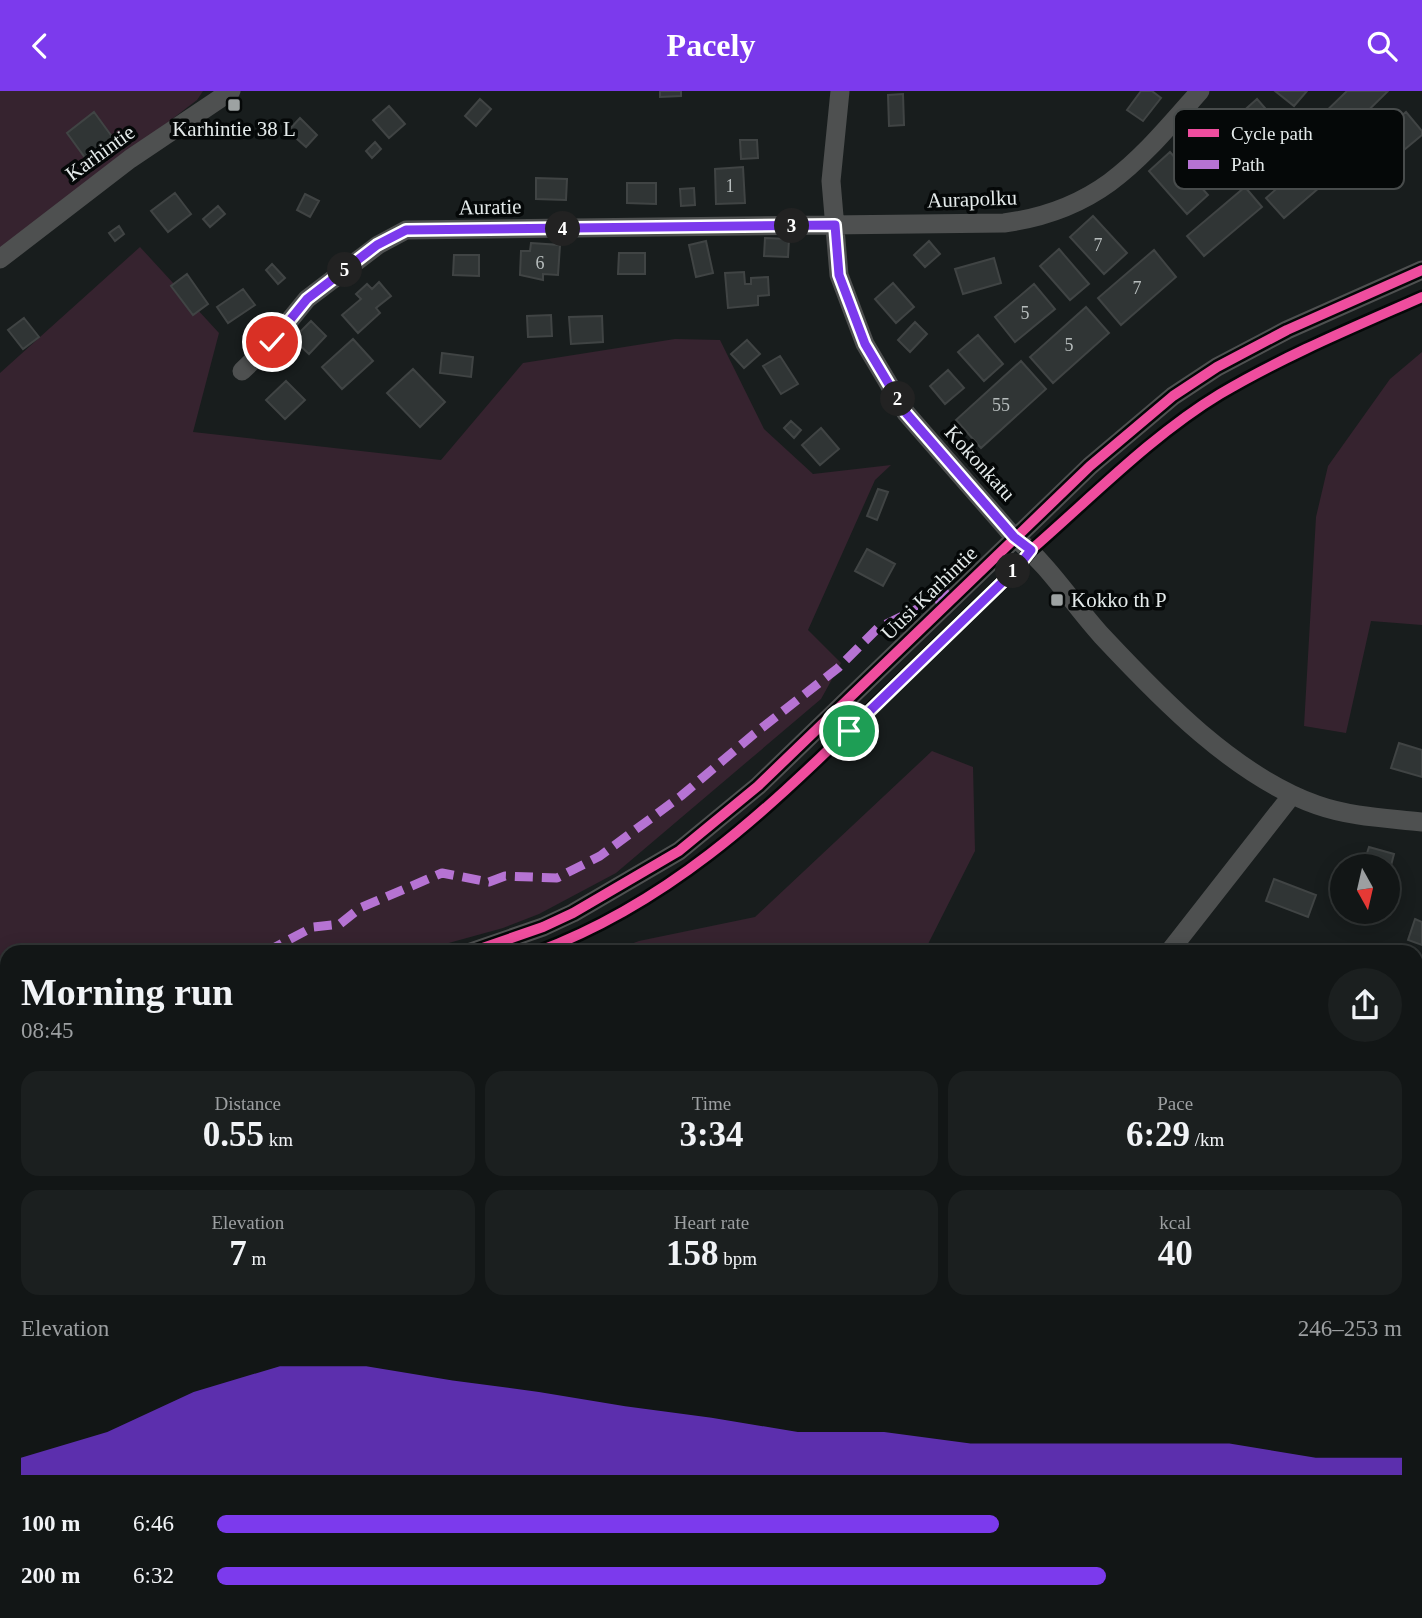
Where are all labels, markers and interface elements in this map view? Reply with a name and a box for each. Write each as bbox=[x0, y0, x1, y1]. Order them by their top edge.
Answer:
icon: back bbox=[21, 27, 59, 65]
text: Pacely bbox=[667, 27, 755, 63]
icon: search bbox=[1363, 27, 1401, 65]
marker: Karhintie 38 L bbox=[226, 97, 242, 113]
legend bbox=[1174, 109, 1404, 189]
place label: Karhintie 38 L bbox=[172, 117, 296, 141]
street label: Karhintie bbox=[61, 120, 139, 186]
text: Cycle path bbox=[1231, 123, 1313, 144]
text: Path bbox=[1231, 154, 1265, 175]
house number: 1 bbox=[726, 176, 735, 196]
street label: Aurapolku bbox=[927, 185, 1018, 213]
street label: Auratie bbox=[458, 194, 522, 220]
pin: 3 bbox=[774, 209, 810, 243]
pin: 4 bbox=[546, 211, 580, 247]
text: 3 bbox=[787, 215, 796, 236]
text: 4 bbox=[558, 218, 567, 239]
house number: 7 bbox=[1094, 235, 1103, 255]
pin: 5 bbox=[328, 253, 362, 287]
house number: 6 bbox=[536, 253, 545, 273]
text: 5 bbox=[340, 259, 349, 280]
house number: 7 bbox=[1133, 278, 1142, 298]
house number: 5 bbox=[1021, 303, 1030, 323]
pin bbox=[242, 312, 302, 372]
icon: check bbox=[253, 323, 291, 361]
house number: 5 bbox=[1065, 335, 1074, 355]
pin: 2 bbox=[880, 381, 916, 417]
text: 2 bbox=[893, 388, 902, 409]
house number: 55 bbox=[992, 395, 1010, 415]
street label: Kokonkatu bbox=[940, 420, 1020, 506]
street label: Uusi Karhintie bbox=[876, 541, 982, 645]
pin: 1 bbox=[996, 553, 1030, 589]
text: 1 bbox=[1008, 560, 1017, 581]
place label: Kokko th P bbox=[1071, 588, 1167, 612]
marker: Kokko th P bbox=[1049, 592, 1065, 608]
pin bbox=[819, 701, 879, 761]
icon: arrive bbox=[830, 712, 868, 750]
north arrow bbox=[1330, 854, 1400, 924]
map controls bbox=[1330, 854, 1400, 924]
button: share bbox=[1328, 968, 1402, 1042]
text: Morning run bbox=[21, 971, 233, 1013]
text: 08:45 bbox=[21, 1018, 73, 1043]
text: Distance bbox=[215, 1093, 281, 1114]
text: Time bbox=[692, 1093, 731, 1114]
text: Pace bbox=[1157, 1093, 1193, 1114]
text: 0.55 bbox=[203, 1115, 264, 1154]
text: 3:34 bbox=[679, 1115, 744, 1154]
text: 6:29 bbox=[1126, 1115, 1190, 1154]
text: km bbox=[264, 1129, 293, 1150]
text: /km bbox=[1190, 1129, 1224, 1150]
text: Elevation bbox=[211, 1212, 284, 1233]
text: Heart rate bbox=[674, 1212, 749, 1233]
text: kcal bbox=[1159, 1212, 1191, 1233]
text: 7 bbox=[229, 1234, 247, 1273]
text: 158 bbox=[666, 1234, 718, 1273]
text: 40 bbox=[1158, 1234, 1193, 1273]
text: m bbox=[247, 1248, 266, 1269]
text: bpm bbox=[718, 1248, 757, 1269]
text: Elevation bbox=[21, 1316, 109, 1341]
text: 246–253 m bbox=[1298, 1316, 1402, 1341]
text: 100 m bbox=[21, 1511, 80, 1536]
text: 6:46 bbox=[133, 1511, 174, 1536]
text: 200 m bbox=[21, 1563, 80, 1588]
text: 6:32 bbox=[133, 1563, 174, 1588]

